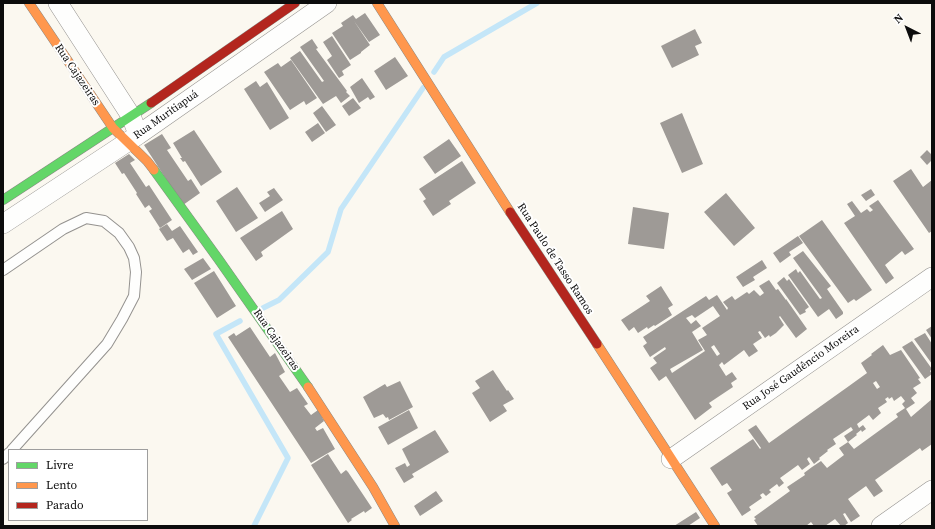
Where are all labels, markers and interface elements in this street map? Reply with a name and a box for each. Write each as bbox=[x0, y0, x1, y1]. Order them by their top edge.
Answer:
north arrow bbox=[887, 8, 927, 48]
text: N bbox=[891, 10, 907, 27]
street label: Rua Cajazeiras bbox=[52, 42, 102, 108]
street label: Rua Muritiapuá bbox=[131, 88, 201, 142]
street label: Rua Paulo de Tasso Ramos bbox=[514, 201, 596, 317]
street label: Rua Cajazeiras bbox=[250, 307, 302, 373]
street label: Rua José Gaudêncio Moreira bbox=[740, 323, 862, 413]
legend bbox=[8, 449, 148, 521]
text: Livre bbox=[46, 457, 74, 473]
text: Lento bbox=[46, 477, 77, 493]
text: Parado bbox=[46, 497, 84, 513]

